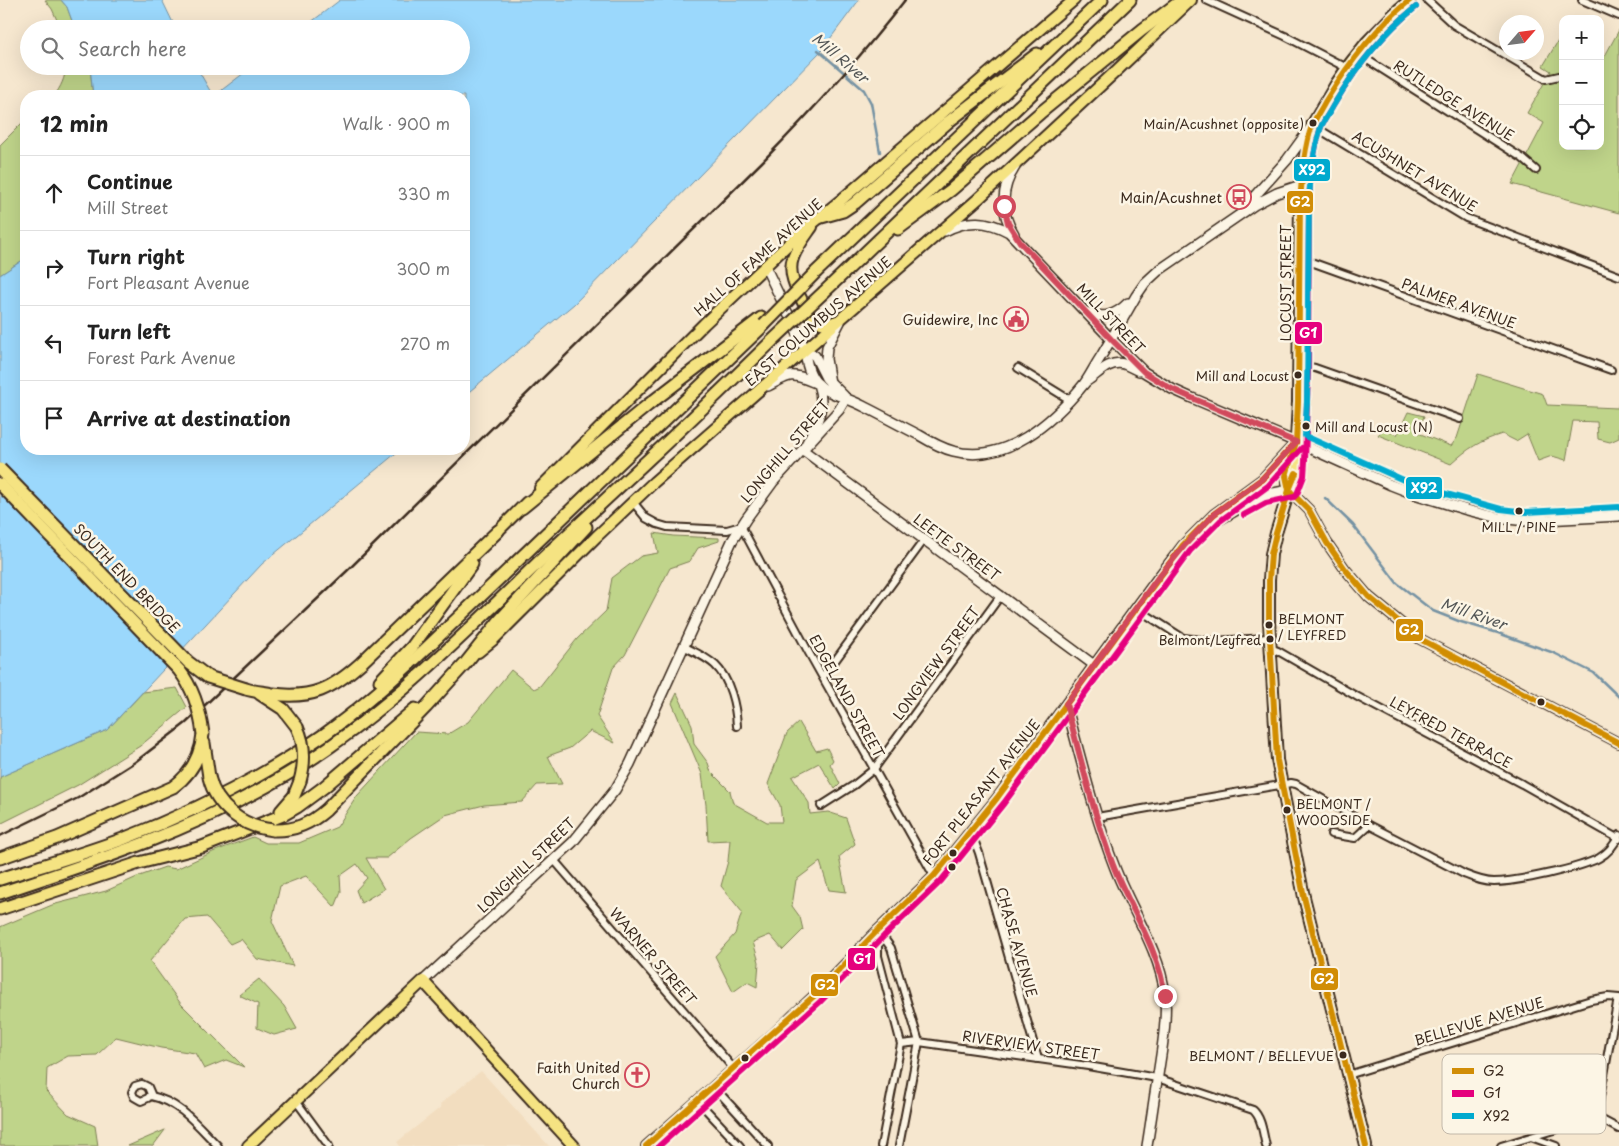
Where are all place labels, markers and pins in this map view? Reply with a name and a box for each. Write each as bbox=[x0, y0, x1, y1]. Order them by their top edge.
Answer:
place label: Main/Acushnet (opposite) bbox=[1144, 114, 1304, 133]
marker: Main/Acushnet (opposite) bbox=[1308, 118, 1318, 128]
bus stop icon: Main/Acushnet bbox=[1226, 184, 1252, 210]
place label: Main/Acushnet bbox=[1120, 187, 1223, 208]
public building icon: Guidewire, Inc bbox=[1003, 306, 1029, 332]
place label: Guidewire, Inc bbox=[902, 309, 998, 330]
place label: Mill and Locust bbox=[1196, 366, 1289, 385]
marker: Mill and Locust bbox=[1293, 370, 1303, 380]
place label: Mill and Locust (N) bbox=[1315, 417, 1433, 436]
marker: Mill and Locust (N) bbox=[1301, 421, 1311, 431]
marker: MILL / PINE bbox=[1514, 506, 1524, 516]
place label: MILL / PINE bbox=[1482, 517, 1556, 536]
place label: BELMONT / LEYFRED bbox=[1278, 609, 1346, 644]
marker: BELMONT / LEYFRED bbox=[1264, 620, 1274, 630]
place label: Belmont/Leyfred bbox=[1159, 630, 1261, 649]
marker: Belmont/Leyfred bbox=[1265, 634, 1275, 644]
unlabelled marker bbox=[1536, 697, 1546, 707]
place label: BELMONT / WOODSIDE bbox=[1296, 794, 1372, 829]
marker: BELMONT / WOODSIDE bbox=[1282, 805, 1292, 815]
unlabelled marker bbox=[948, 848, 958, 858]
unlabelled marker bbox=[947, 862, 957, 872]
place label: BELMONT / BELLEVUE bbox=[1189, 1046, 1334, 1065]
marker: BELMONT / BELLEVUE bbox=[1338, 1050, 1348, 1060]
unlabelled marker bbox=[740, 1053, 750, 1063]
place label: Faith United Church bbox=[536, 1057, 620, 1094]
church icon: Faith United Church bbox=[624, 1062, 650, 1088]

